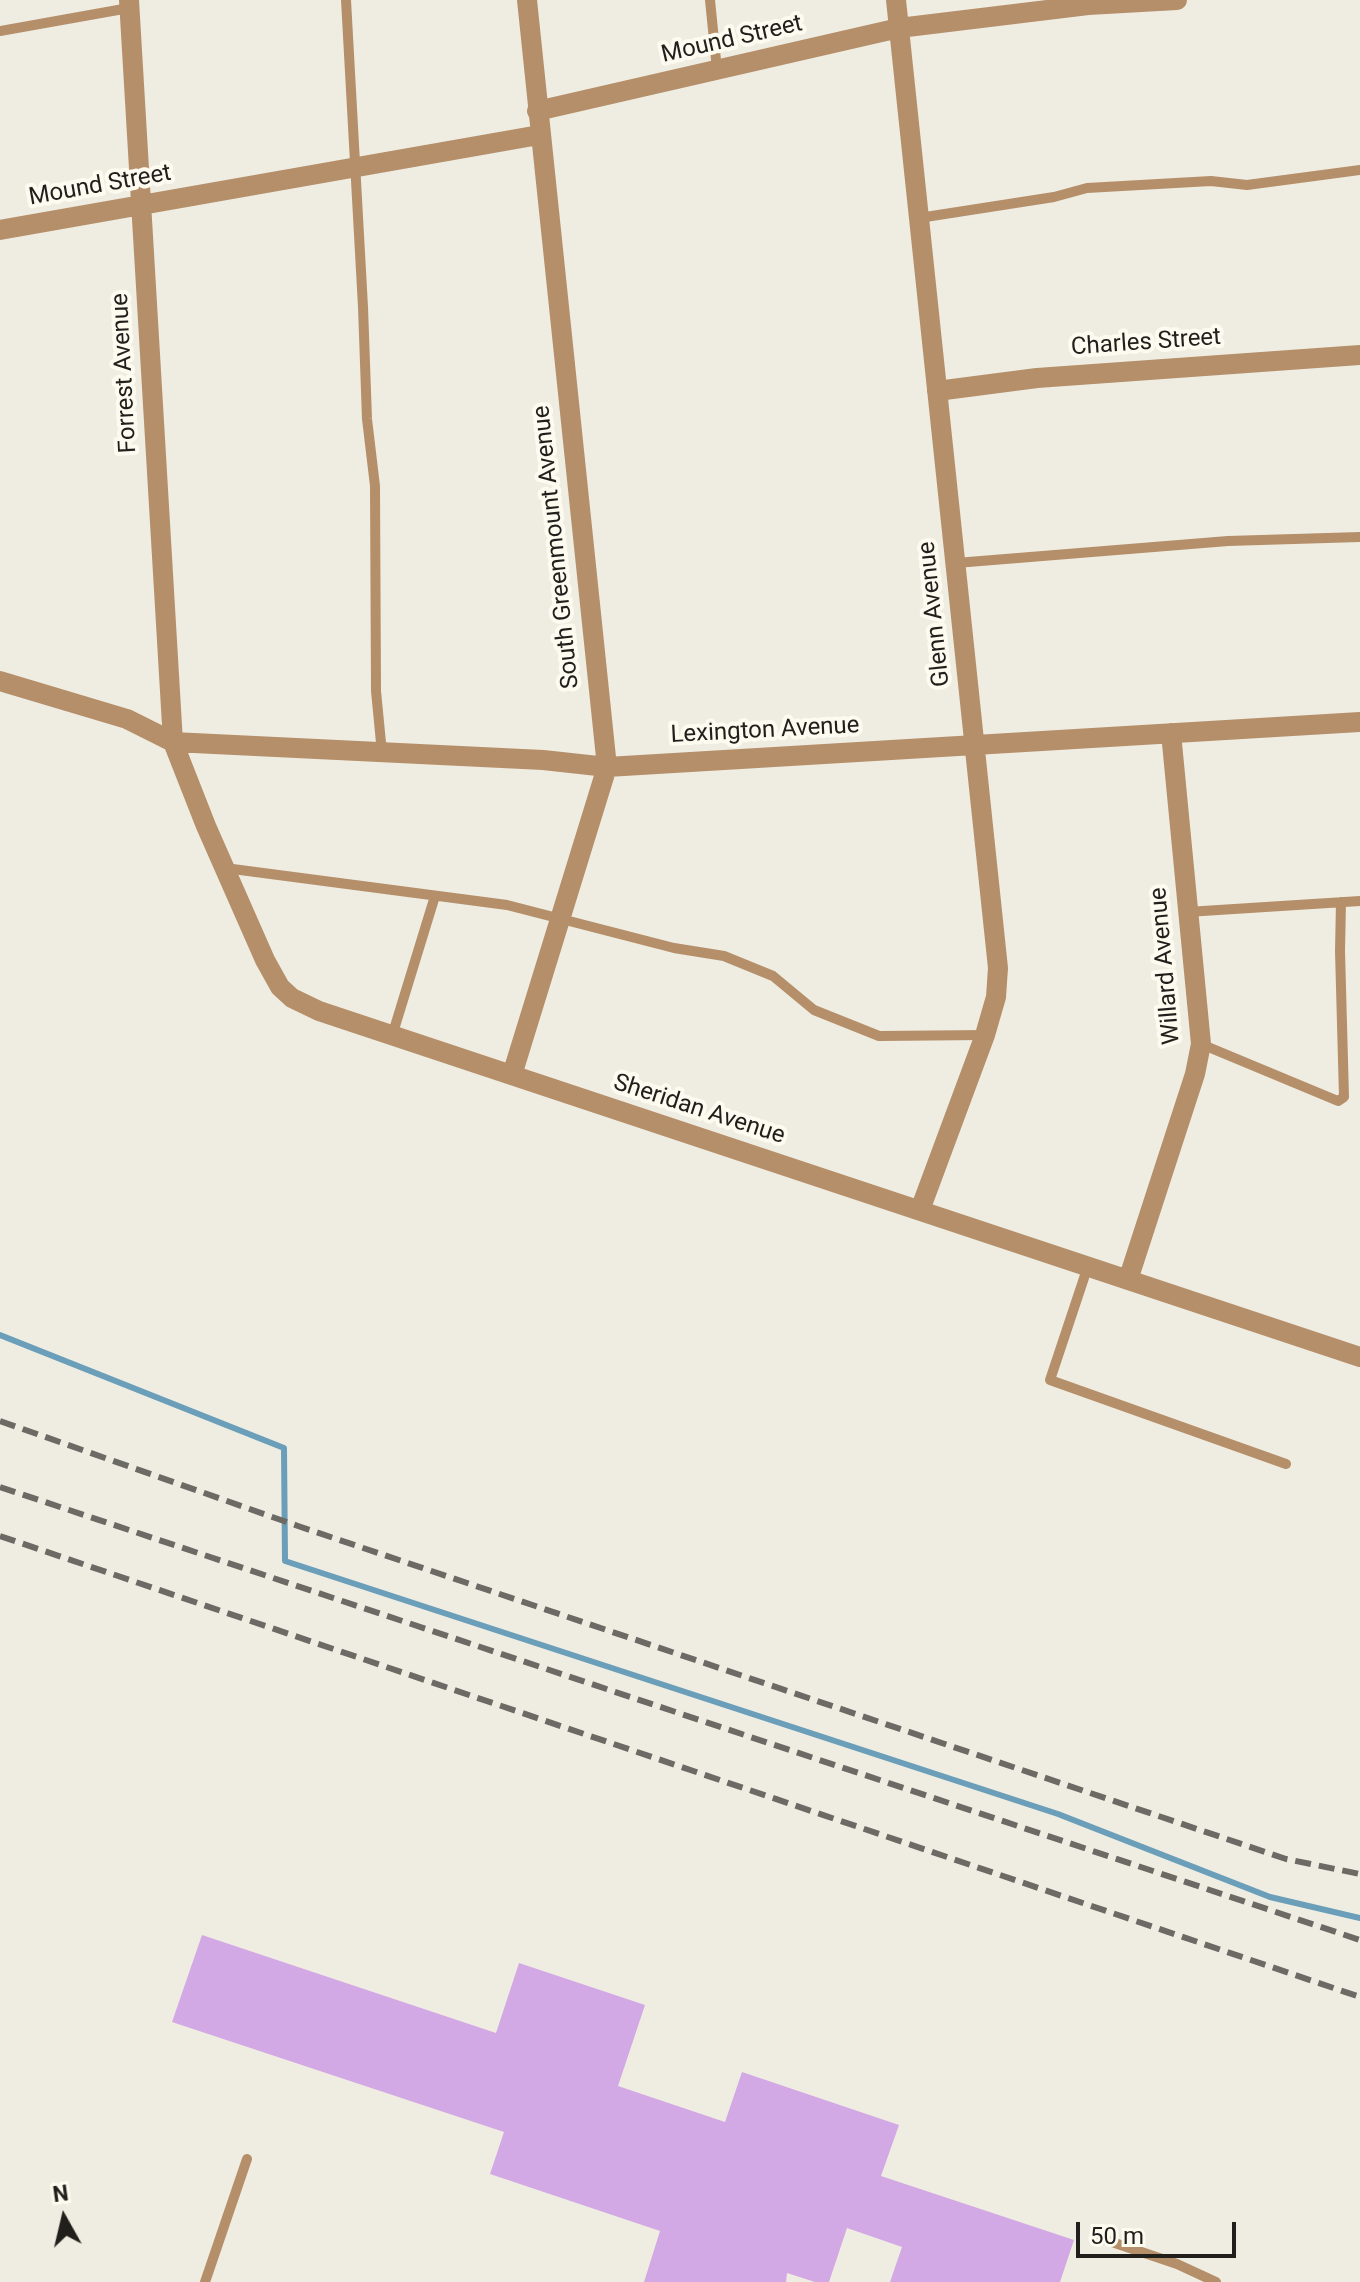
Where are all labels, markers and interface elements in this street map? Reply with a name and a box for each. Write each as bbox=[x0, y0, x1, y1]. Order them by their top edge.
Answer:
street label: Mound Street bbox=[659, 10, 805, 70]
street label: Mound Street bbox=[27, 159, 173, 213]
street label: Forrest Avenue bbox=[106, 292, 144, 454]
street label: Charles Street bbox=[1070, 323, 1222, 363]
street label: South Greenmount Avenue bbox=[528, 404, 586, 690]
street label: Glenn Avenue bbox=[913, 540, 957, 688]
street label: Lexington Avenue bbox=[670, 712, 860, 750]
street label: Willard Avenue bbox=[1145, 886, 1187, 1046]
street label: Sheridan Avenue bbox=[610, 1069, 788, 1151]
north arrow bbox=[24, 2178, 104, 2258]
text: N bbox=[51, 2180, 70, 2207]
scale bar bbox=[1080, 2206, 1240, 2256]
text: 50 m bbox=[1090, 2222, 1144, 2250]

